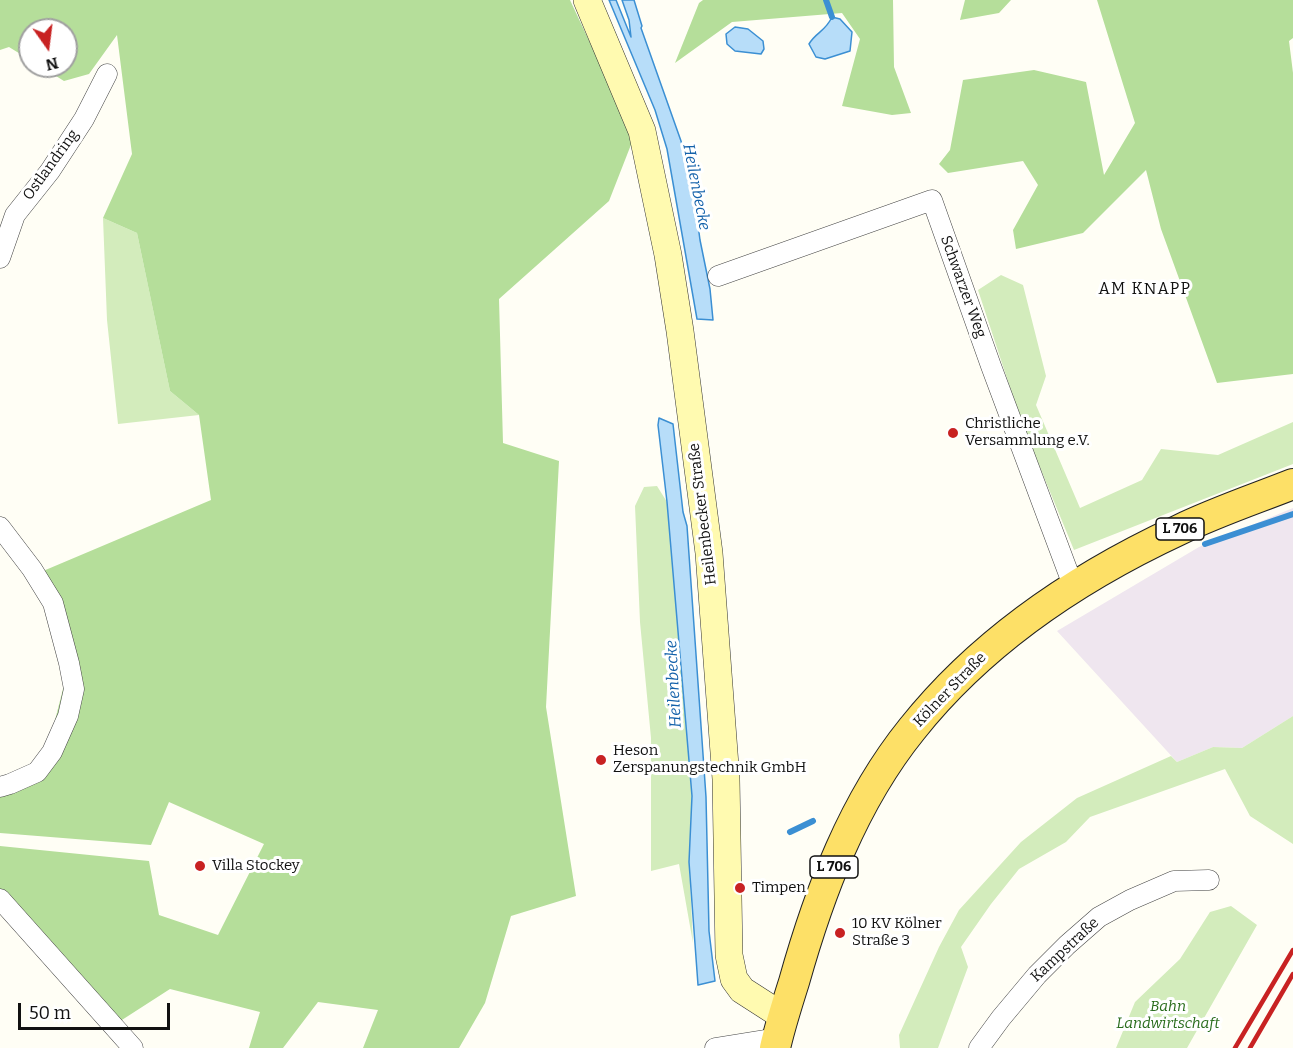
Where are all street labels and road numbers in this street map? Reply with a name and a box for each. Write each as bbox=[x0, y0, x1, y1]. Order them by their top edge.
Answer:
street label: Ostlandring bbox=[19, 126, 83, 204]
street label: Schwarzer Weg bbox=[936, 233, 990, 341]
street label: Heilenbecker Straße bbox=[685, 442, 721, 586]
road number: L 706 bbox=[1156, 518, 1204, 540]
street label: Kölner Straße bbox=[910, 649, 990, 731]
road number: L 706 bbox=[810, 856, 858, 878]
street label: Kampstraße bbox=[1027, 914, 1103, 986]

